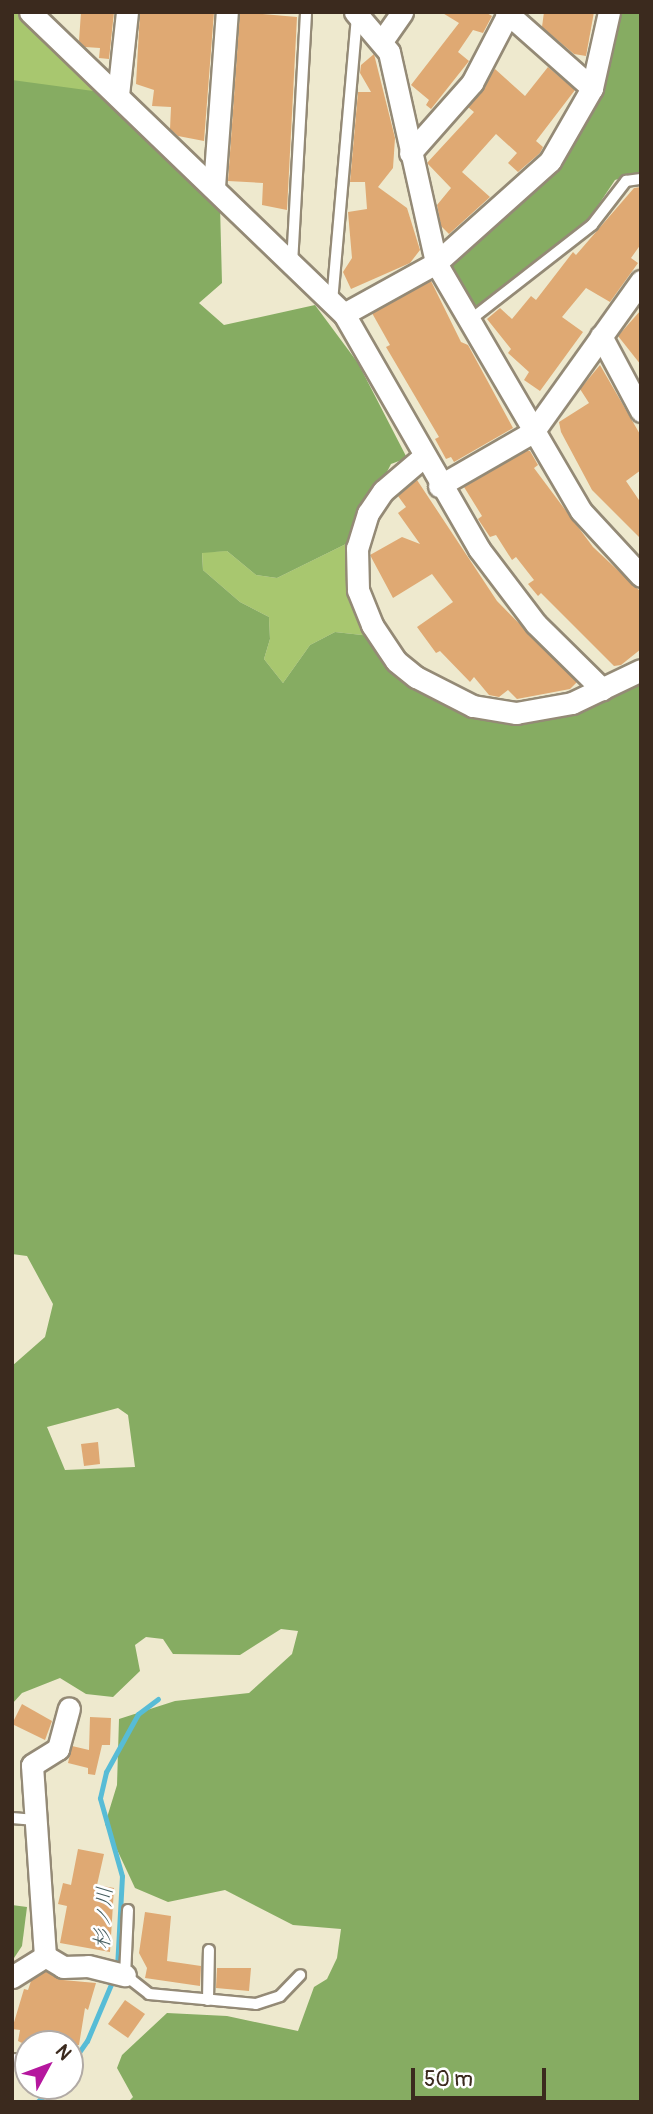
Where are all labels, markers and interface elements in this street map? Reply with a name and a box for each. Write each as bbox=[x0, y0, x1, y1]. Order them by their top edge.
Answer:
water label: 杉ノ川 bbox=[90, 1886, 118, 1950]
north arrow bbox=[14, 2030, 84, 2100]
text: N bbox=[50, 2040, 77, 2065]
scale bar bbox=[415, 2054, 550, 2098]
text: 50 m bbox=[424, 2066, 473, 2093]

